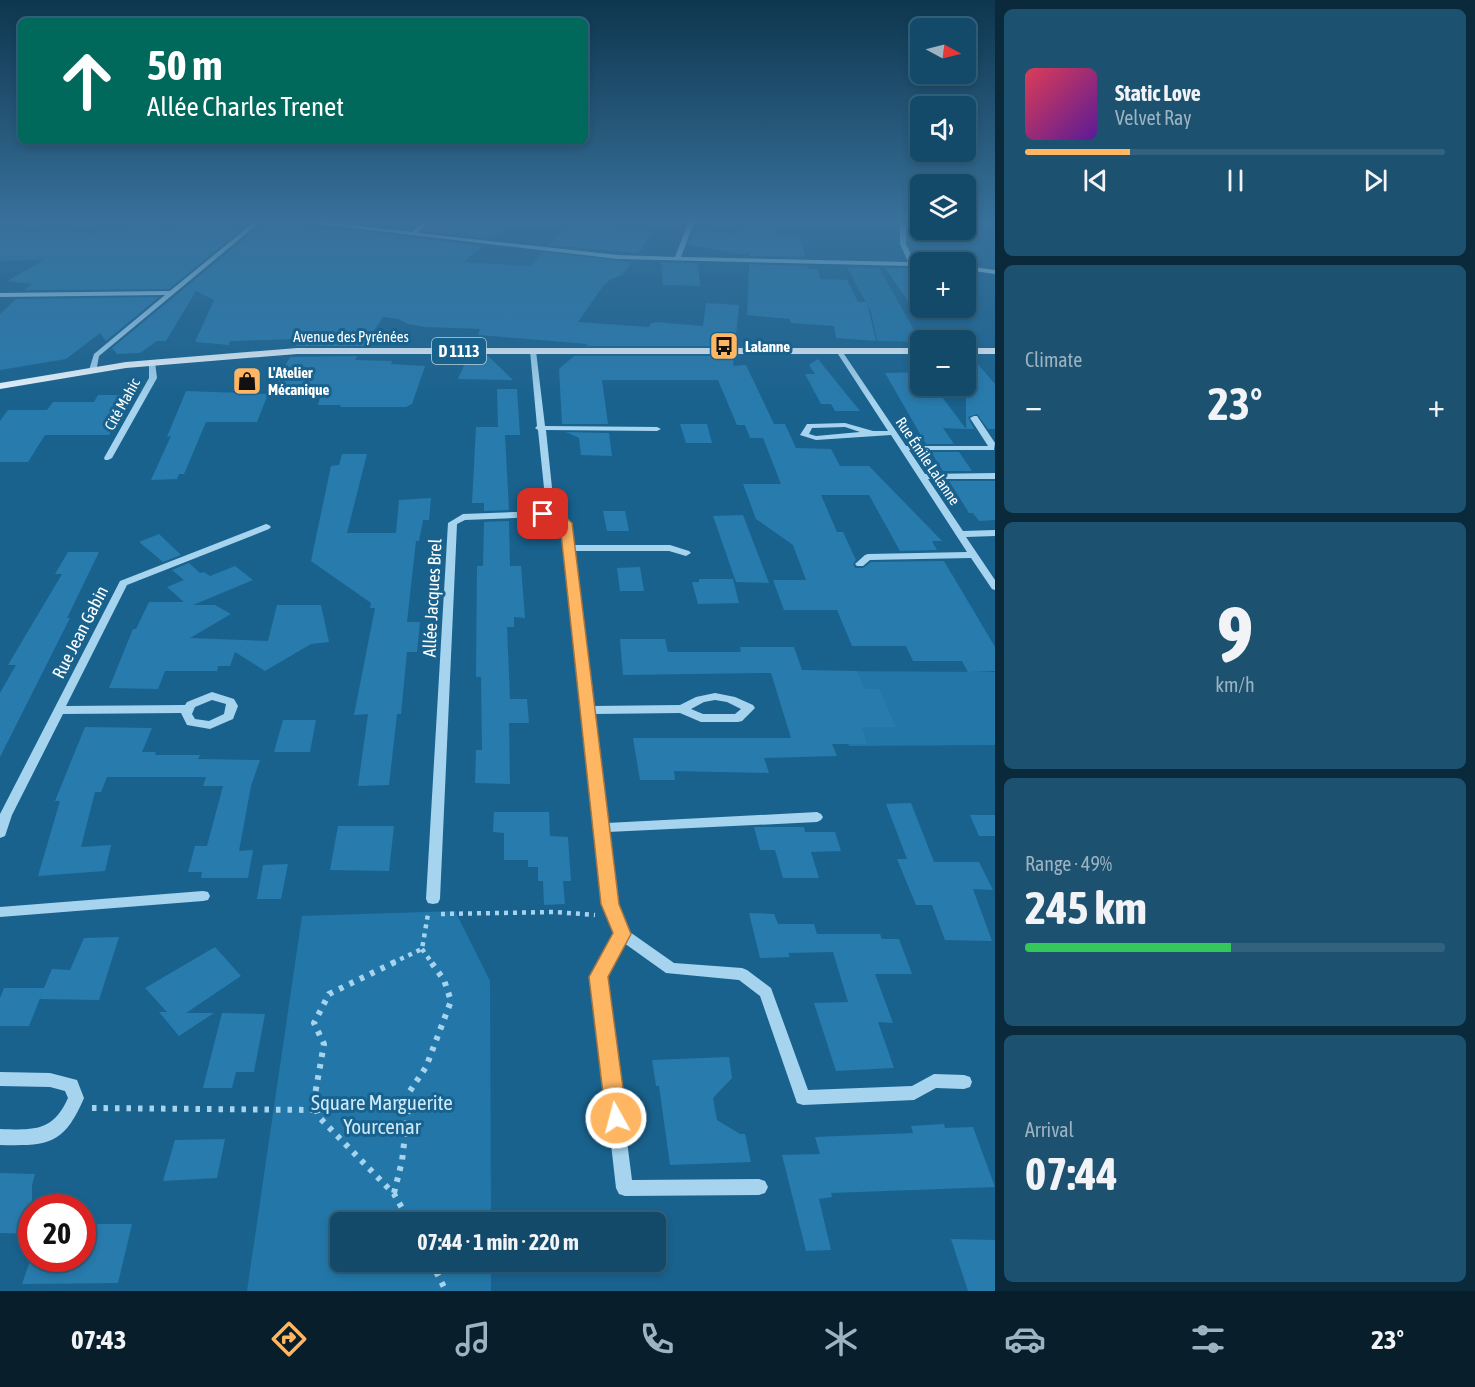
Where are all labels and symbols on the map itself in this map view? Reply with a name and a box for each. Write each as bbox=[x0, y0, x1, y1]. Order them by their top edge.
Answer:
north arrow bbox=[910, 18, 976, 84]
street label: Avenue des Pyrénées bbox=[293, 328, 409, 345]
bus stop icon: Lalanne bbox=[708, 330, 740, 362]
road number: D 1113 bbox=[432, 338, 486, 364]
place label: Lalanne bbox=[745, 338, 790, 355]
place label: L'Atelier Mécanique bbox=[268, 364, 329, 398]
shop icon: L'Atelier Mécanique bbox=[231, 365, 263, 397]
street label: Cité Mahic bbox=[101, 375, 143, 433]
street label: Rue Émile Lalanne bbox=[892, 414, 964, 508]
pin bbox=[517, 488, 568, 539]
street label: Allée Jacques Brel bbox=[418, 538, 446, 658]
street label: Rue Jean Gabin bbox=[48, 582, 112, 682]
position arrow bbox=[584, 1086, 648, 1150]
park label: Square Marguerite Yourcenar bbox=[311, 1090, 453, 1138]
speed limit sign: 20 bbox=[18, 1194, 96, 1272]

